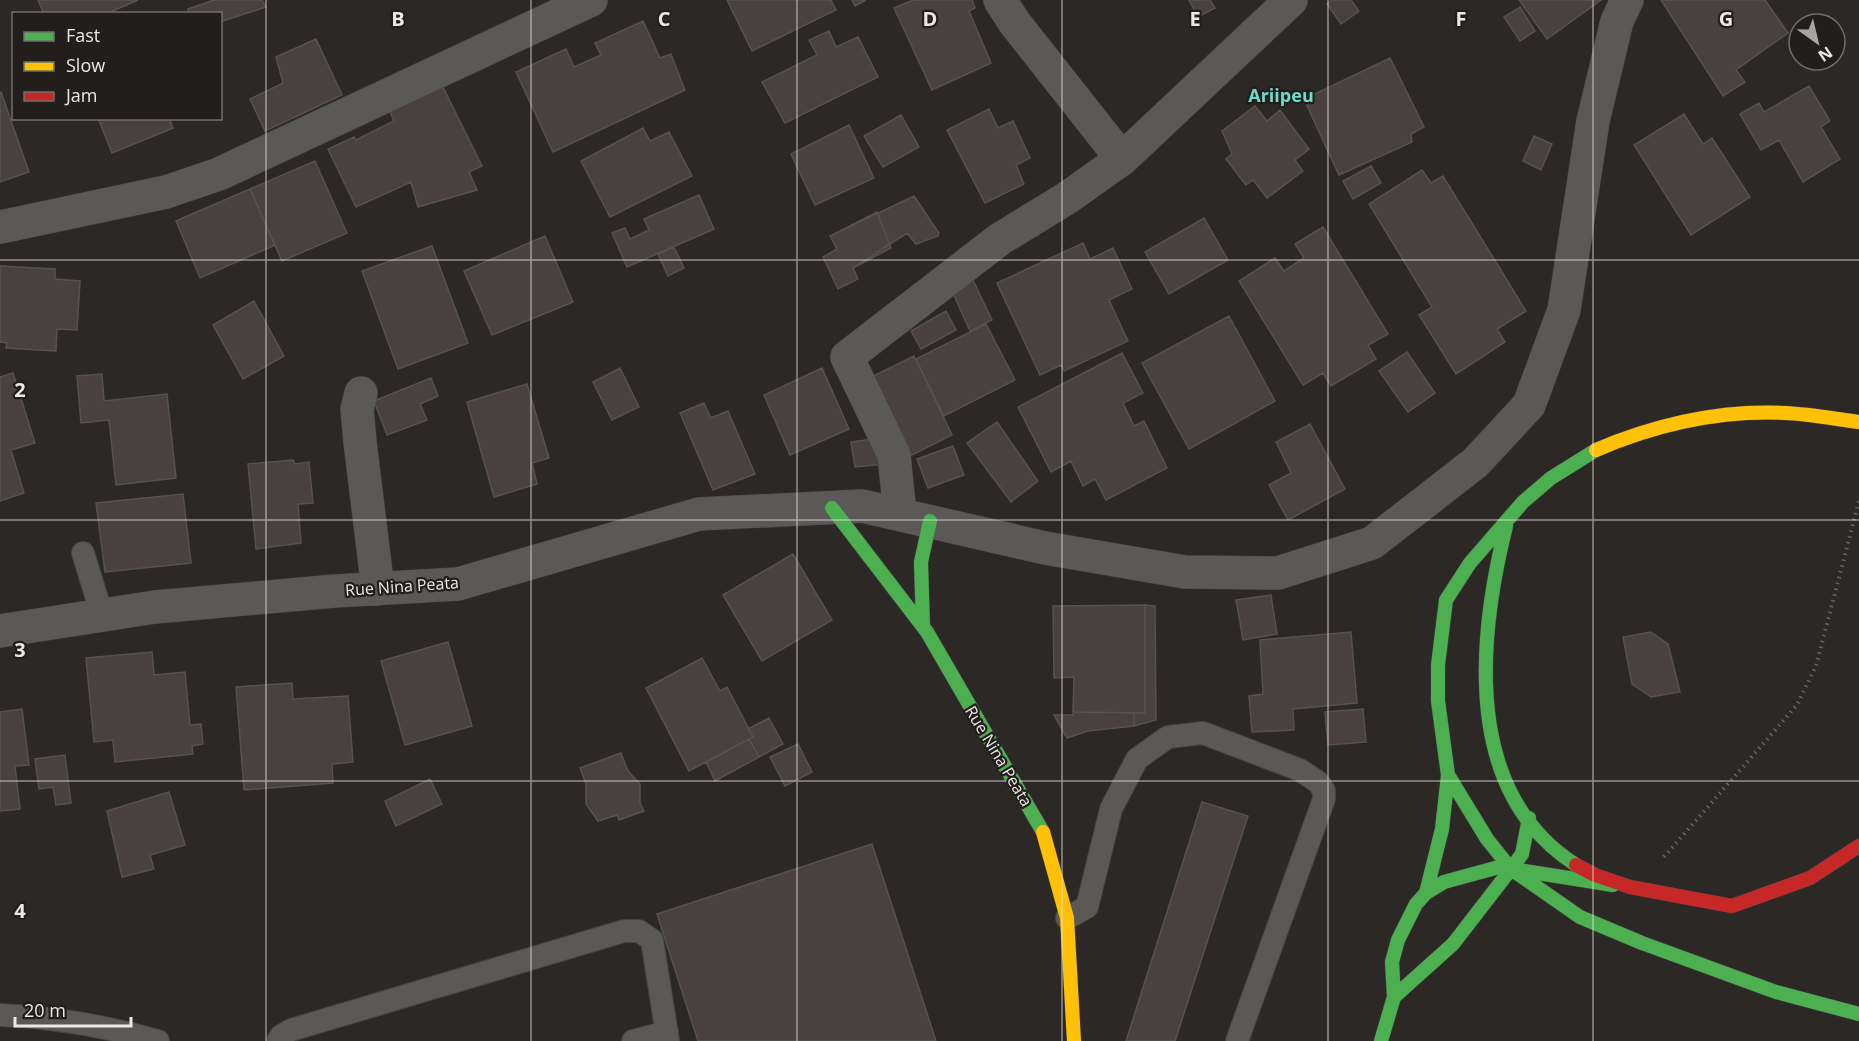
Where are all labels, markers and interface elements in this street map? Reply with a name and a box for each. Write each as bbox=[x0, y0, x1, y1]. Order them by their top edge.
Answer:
text: B bbox=[391, 5, 405, 32]
text: C bbox=[658, 5, 671, 32]
text: D bbox=[923, 5, 937, 32]
text: E bbox=[1189, 5, 1201, 32]
text: F bbox=[1456, 5, 1466, 32]
text: G bbox=[1719, 5, 1733, 32]
legend bbox=[12, 12, 222, 120]
north arrow bbox=[1787, 12, 1847, 72]
text: Fast bbox=[66, 23, 100, 47]
text: N bbox=[1814, 42, 1837, 67]
text: Slow bbox=[66, 53, 105, 77]
text: Jam bbox=[64, 83, 98, 107]
district label: Ariipeu bbox=[1248, 83, 1314, 107]
text: 2 bbox=[14, 376, 26, 403]
street label: Rue Nina Peata bbox=[344, 571, 460, 601]
text: 3 bbox=[14, 636, 26, 663]
street label: Rue Nina Peata bbox=[960, 702, 1038, 810]
text: 4 bbox=[14, 897, 26, 924]
scale bar bbox=[15, 990, 130, 1028]
text: 20 m bbox=[24, 998, 66, 1022]

